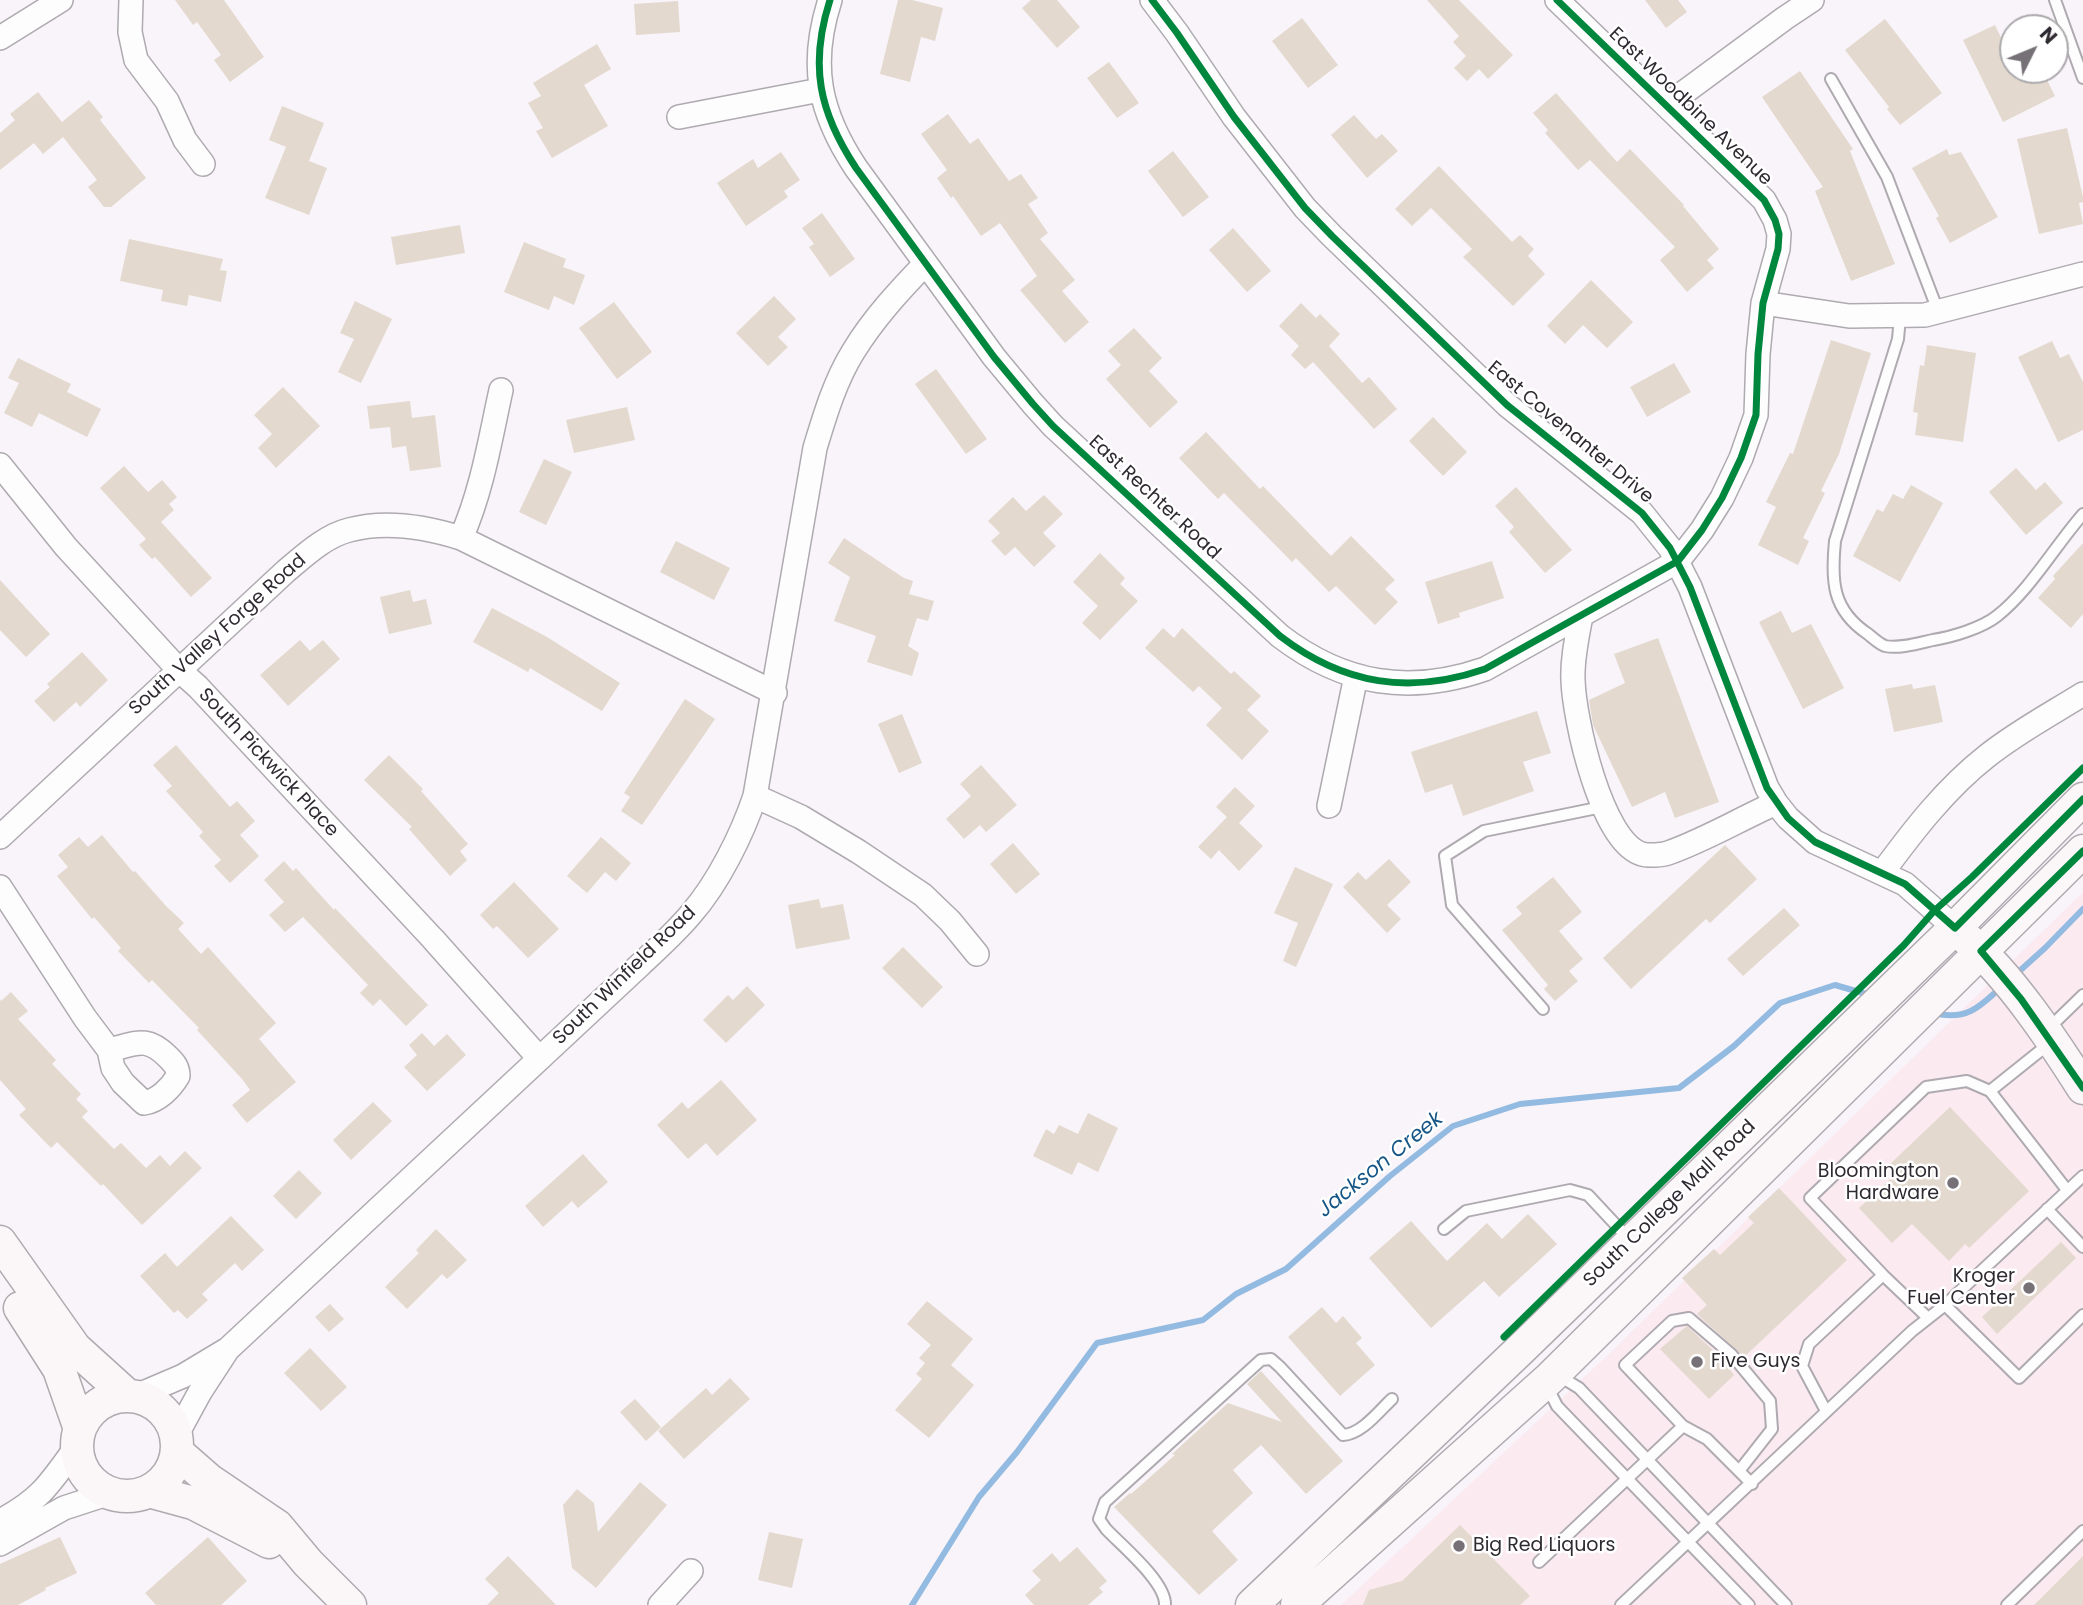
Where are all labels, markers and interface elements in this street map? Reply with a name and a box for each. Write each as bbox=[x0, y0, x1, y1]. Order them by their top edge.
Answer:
north arrow bbox=[1999, 14, 2069, 84]
text: N bbox=[2034, 21, 2063, 50]
street label: East Woodbine Avenue bbox=[1604, 23, 1776, 191]
street label: East Covenanter Drive bbox=[1482, 357, 1658, 509]
street label: East Rechter Road bbox=[1083, 431, 1225, 565]
street label: South Valley Forge Road bbox=[125, 550, 311, 720]
street label: South Pickwick Place bbox=[193, 684, 343, 842]
street label: South Winfield Road bbox=[549, 902, 701, 1050]
water label: Jackson Creek bbox=[1313, 1107, 1449, 1223]
street label: South College Mall Road bbox=[1579, 1116, 1761, 1292]
place label: Bloomington Hardware bbox=[1818, 1161, 1939, 1205]
marker: Bloomington Hardware bbox=[1945, 1175, 1961, 1191]
place label: Kroger Fuel Center bbox=[1907, 1266, 2015, 1310]
marker: Kroger Fuel Center bbox=[2021, 1280, 2037, 1296]
place label: Five Guys bbox=[1711, 1351, 1800, 1373]
marker: Five Guys bbox=[1689, 1354, 1705, 1370]
place label: Big Red Liquors bbox=[1473, 1535, 1616, 1557]
marker: Big Red Liquors bbox=[1451, 1538, 1467, 1554]

